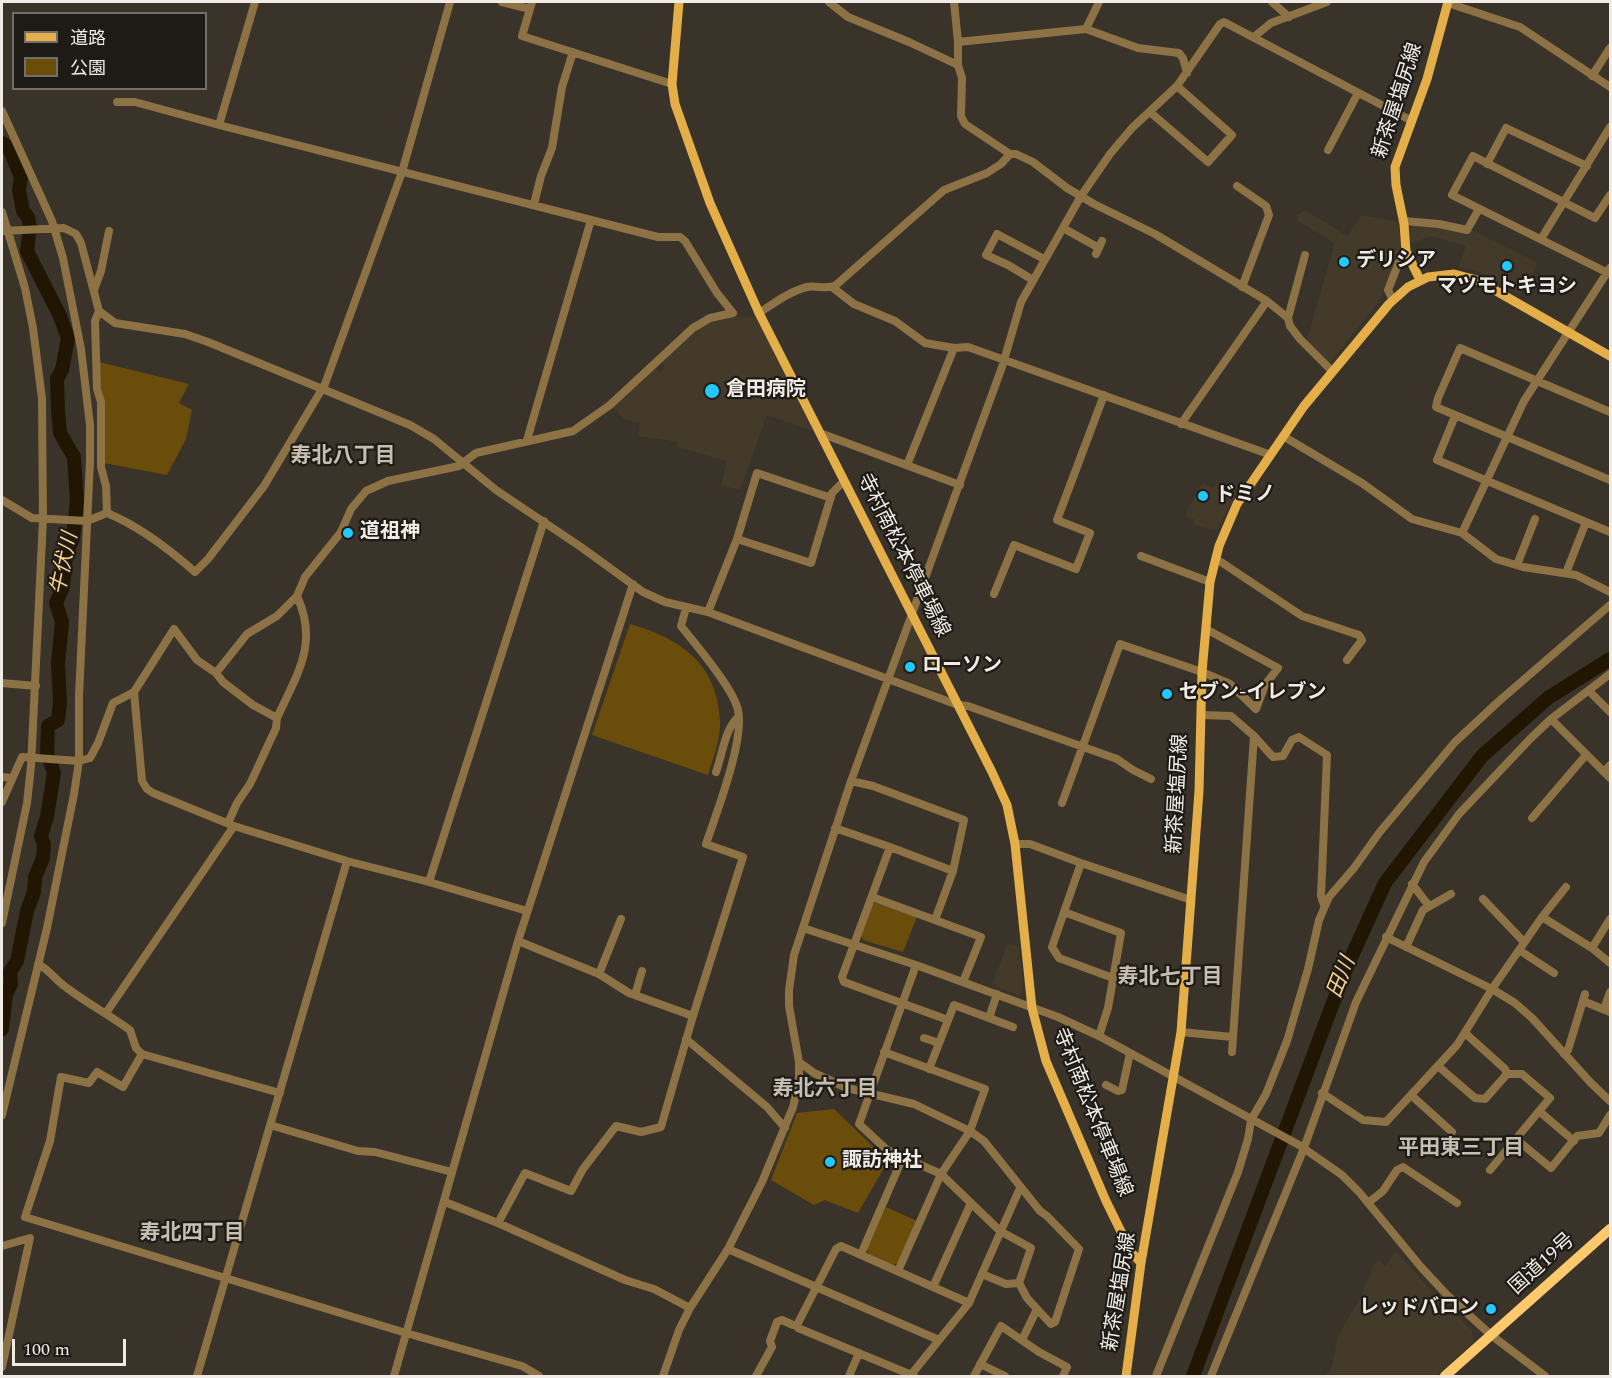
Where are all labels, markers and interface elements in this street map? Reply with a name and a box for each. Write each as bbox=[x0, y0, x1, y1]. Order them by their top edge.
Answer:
legend bbox=[12, 12, 207, 90]
text: 道路 bbox=[70, 25, 106, 52]
street label: 新茶屋塩尻線 bbox=[1369, 40, 1429, 162]
text: 公園 bbox=[70, 55, 106, 82]
place label: デリシア bbox=[1356, 250, 1436, 274]
marker: デリシア bbox=[1337, 255, 1351, 269]
marker: マツモトキヨシ bbox=[1500, 259, 1514, 273]
place label: マツモトキヨシ bbox=[1437, 276, 1577, 300]
place label: 倉田病院 bbox=[726, 379, 806, 403]
marker: 倉田病院 bbox=[703, 382, 721, 400]
district label: 寿北八丁目 bbox=[291, 445, 395, 471]
street label: 寺村南松本停車場線 bbox=[850, 470, 954, 642]
place label: ドミノ bbox=[1215, 484, 1275, 508]
marker: ドミノ bbox=[1196, 489, 1210, 503]
place label: 道祖神 bbox=[360, 521, 420, 545]
marker: 道祖神 bbox=[341, 526, 355, 540]
water label: 牛伏川 bbox=[47, 531, 85, 597]
place label: ローソン bbox=[922, 655, 1002, 679]
marker: ローソン bbox=[903, 660, 917, 674]
place label: セブン-イレブン bbox=[1179, 682, 1326, 706]
marker: セブン-イレブン bbox=[1160, 687, 1174, 701]
street label: 新茶屋塩尻線 bbox=[1164, 733, 1194, 855]
water label: 田川 bbox=[1323, 954, 1363, 1002]
district label: 寿北七丁目 bbox=[1118, 966, 1222, 992]
street label: 寺村南松本停車場線 bbox=[1046, 1025, 1136, 1201]
district label: 寿北六丁目 bbox=[773, 1078, 877, 1104]
district label: 平田東三丁目 bbox=[1398, 1137, 1524, 1163]
place label: 諏訪神社 bbox=[842, 1150, 922, 1174]
marker: 諏訪神社 bbox=[823, 1155, 837, 1169]
district label: 寿北四丁目 bbox=[140, 1222, 244, 1248]
street label: 国道19号 bbox=[1505, 1229, 1581, 1301]
street label: 新茶屋塩尻線 bbox=[1100, 1231, 1142, 1353]
place label: レッドバロン bbox=[1359, 1297, 1479, 1321]
marker: レッドバロン bbox=[1484, 1302, 1498, 1316]
scale bar bbox=[15, 1327, 129, 1365]
text: 100 m bbox=[23, 1336, 70, 1363]

